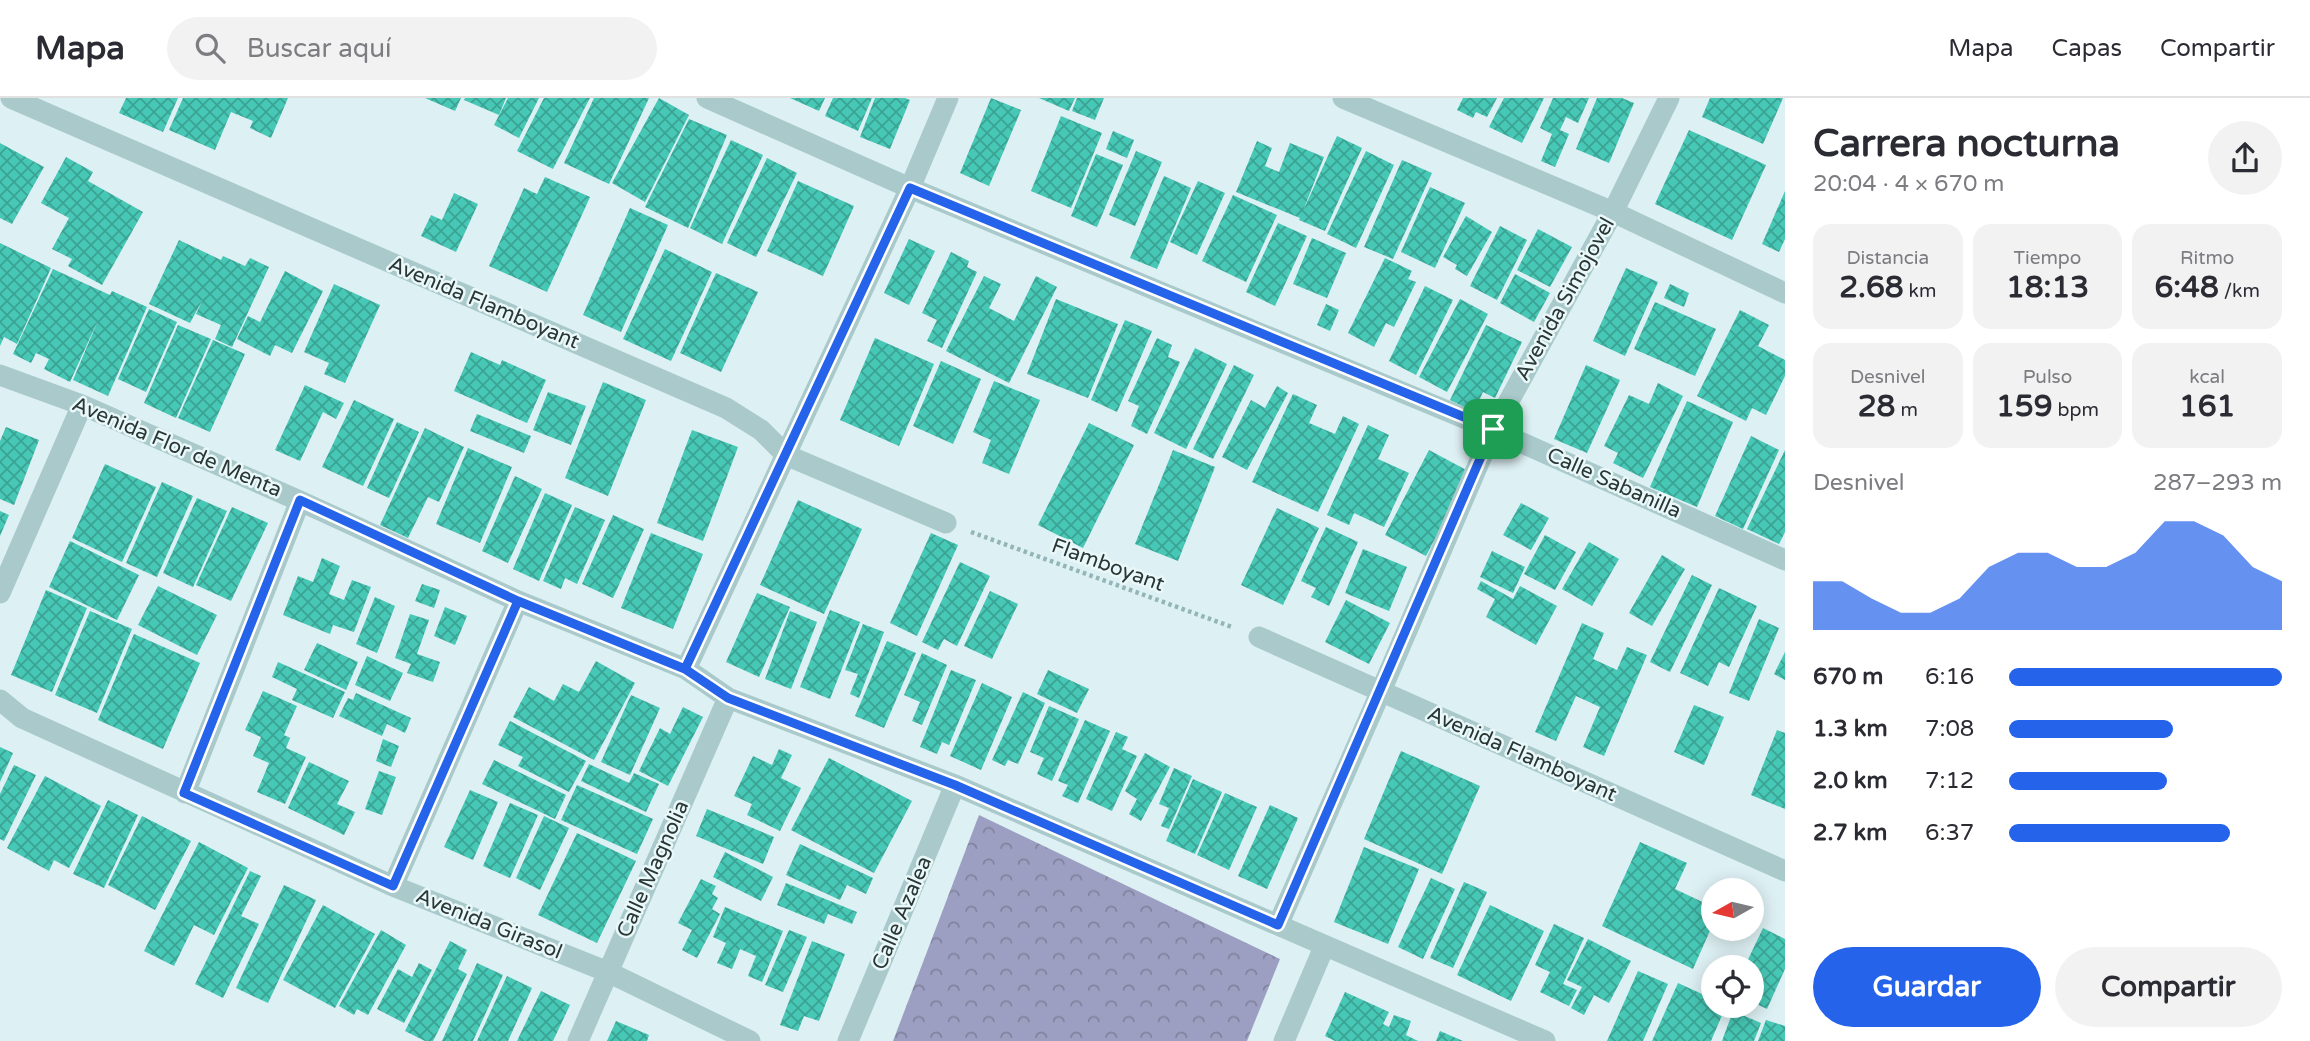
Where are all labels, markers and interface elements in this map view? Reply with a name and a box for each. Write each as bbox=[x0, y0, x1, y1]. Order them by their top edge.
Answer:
search box bbox=[167, 17, 657, 80]
text: Mapa bbox=[35, 29, 125, 68]
icon: search bbox=[191, 29, 229, 67]
text: Buscar aquí bbox=[247, 33, 391, 64]
text: Mapa bbox=[1948, 34, 2014, 63]
text: Capas bbox=[2052, 34, 2122, 63]
text: Compartir bbox=[2160, 34, 2275, 63]
text: Carrera nocturna bbox=[1813, 121, 2120, 167]
button: share bbox=[2208, 121, 2282, 195]
text: 20:04 · 4 × 670 m bbox=[1813, 170, 2004, 198]
street label: Avenida Simojovel bbox=[1510, 213, 1620, 385]
text: Distancia bbox=[1846, 247, 1929, 269]
text: Tiempo bbox=[2014, 247, 2081, 269]
text: Ritmo bbox=[2180, 247, 2234, 269]
street label: Avenida Flamboyant bbox=[385, 252, 583, 354]
text: 2.68 bbox=[1839, 269, 1904, 306]
text: 18:13 bbox=[2006, 269, 2089, 306]
text: 6:48 bbox=[2154, 269, 2219, 306]
text: km bbox=[1904, 280, 1936, 302]
text: /km bbox=[2219, 280, 2260, 302]
text: Desnivel bbox=[1850, 366, 1926, 388]
text: Pulso bbox=[2023, 366, 2072, 388]
text: kcal bbox=[2189, 366, 2225, 388]
text: 28 bbox=[1858, 388, 1895, 425]
text: 159 bbox=[1996, 388, 2053, 425]
text: 161 bbox=[2179, 388, 2235, 425]
street label: Avenida Flor de Menta bbox=[68, 391, 286, 503]
pin bbox=[1463, 399, 1523, 459]
text: m bbox=[1895, 399, 1918, 421]
text: bpm bbox=[2053, 399, 2099, 421]
icon: arrive bbox=[1474, 410, 1512, 448]
street label: Calle Sabanilla bbox=[1543, 442, 1685, 524]
text: Desnivel bbox=[1813, 469, 1904, 497]
text: 287–293 m bbox=[2153, 469, 2282, 497]
street label: Flamboyant bbox=[1048, 533, 1168, 597]
text: 670 m bbox=[1813, 663, 1883, 691]
text: 6:16 bbox=[1925, 663, 1974, 691]
street label: Avenida Flamboyant bbox=[1423, 701, 1621, 807]
text: 1.3 km bbox=[1813, 715, 1888, 743]
text: 7:08 bbox=[1925, 715, 1974, 743]
text: 2.0 km bbox=[1813, 767, 1888, 795]
text: 7:12 bbox=[1925, 767, 1974, 795]
street label: Calle Magnolia bbox=[612, 797, 694, 941]
text: 2.7 km bbox=[1813, 819, 1887, 847]
text: 6:37 bbox=[1925, 819, 1974, 847]
street label: Calle Azalea bbox=[867, 852, 937, 974]
north arrow bbox=[1701, 878, 1764, 942]
map controls bbox=[1701, 878, 1764, 1018]
street label: Avenida Girasol bbox=[412, 883, 566, 965]
button: Guardar bbox=[1813, 947, 2041, 1027]
button: Compartir bbox=[2055, 947, 2282, 1027]
button: locate bbox=[1701, 955, 1764, 1018]

